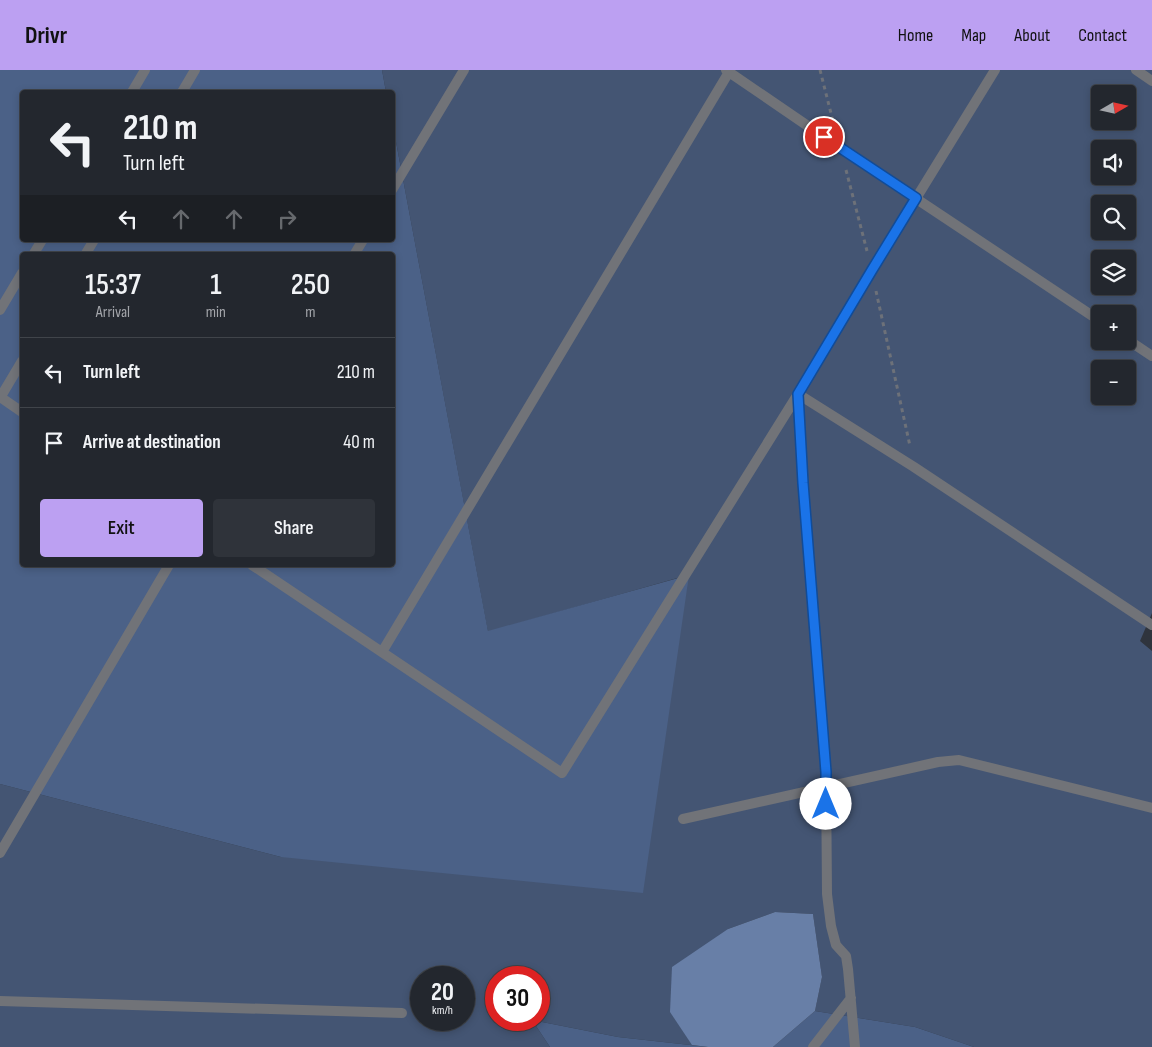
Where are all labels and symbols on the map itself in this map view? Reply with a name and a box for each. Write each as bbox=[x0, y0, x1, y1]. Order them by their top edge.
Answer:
north arrow bbox=[1091, 85, 1136, 130]
pin bbox=[803, 116, 845, 158]
position arrow bbox=[799, 777, 851, 829]
speed limit sign: 30 bbox=[485, 966, 550, 1031]

